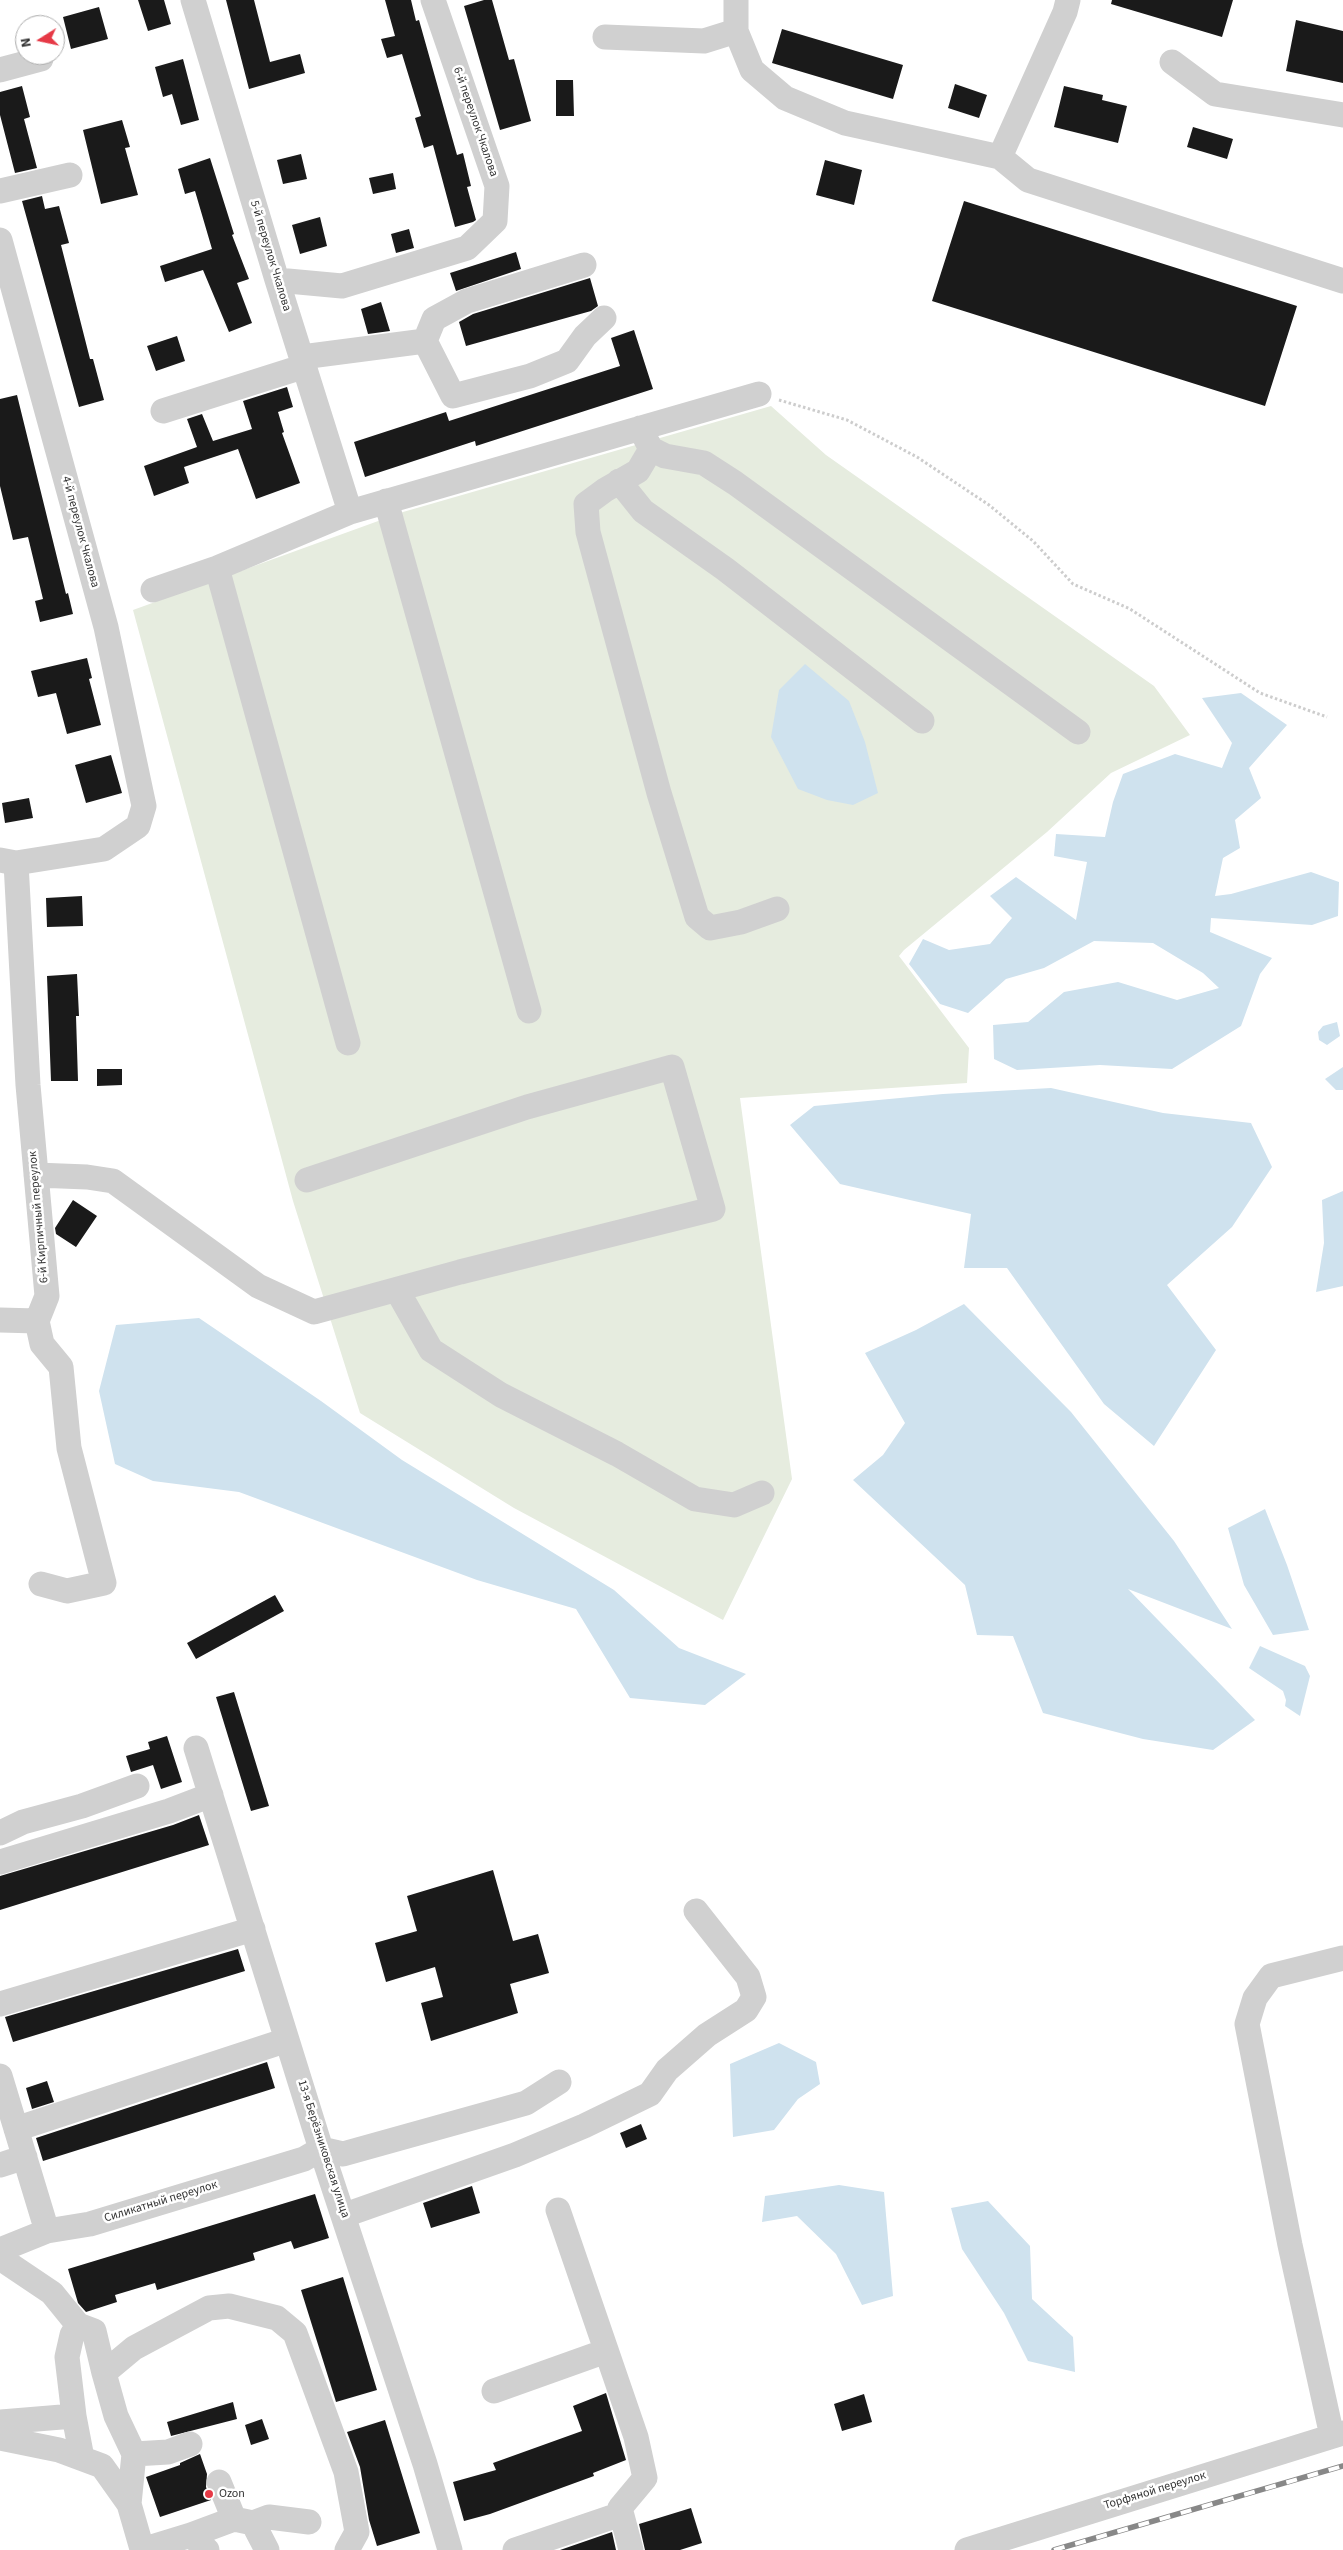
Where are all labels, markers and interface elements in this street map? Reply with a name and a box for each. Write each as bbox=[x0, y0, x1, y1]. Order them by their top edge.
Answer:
north arrow bbox=[15, 15, 65, 65]
text: N bbox=[16, 36, 37, 49]
street label: 6-й переулок Чкалова bbox=[449, 65, 501, 179]
street label: 5-й переулок Чкалова bbox=[246, 199, 294, 313]
street label: 4-й переулок Чкалова bbox=[58, 475, 102, 589]
street label: 6-й Кирпичный переулок bbox=[26, 1150, 52, 1284]
street label: 13-я Берёзниковская улица bbox=[294, 2078, 352, 2220]
street label: Силикатный переулок bbox=[103, 2178, 219, 2226]
street label: Торфяной переулок bbox=[1102, 2469, 1208, 2513]
place label: Ozon bbox=[219, 2487, 245, 2501]
marker: Ozon bbox=[203, 2488, 215, 2500]

